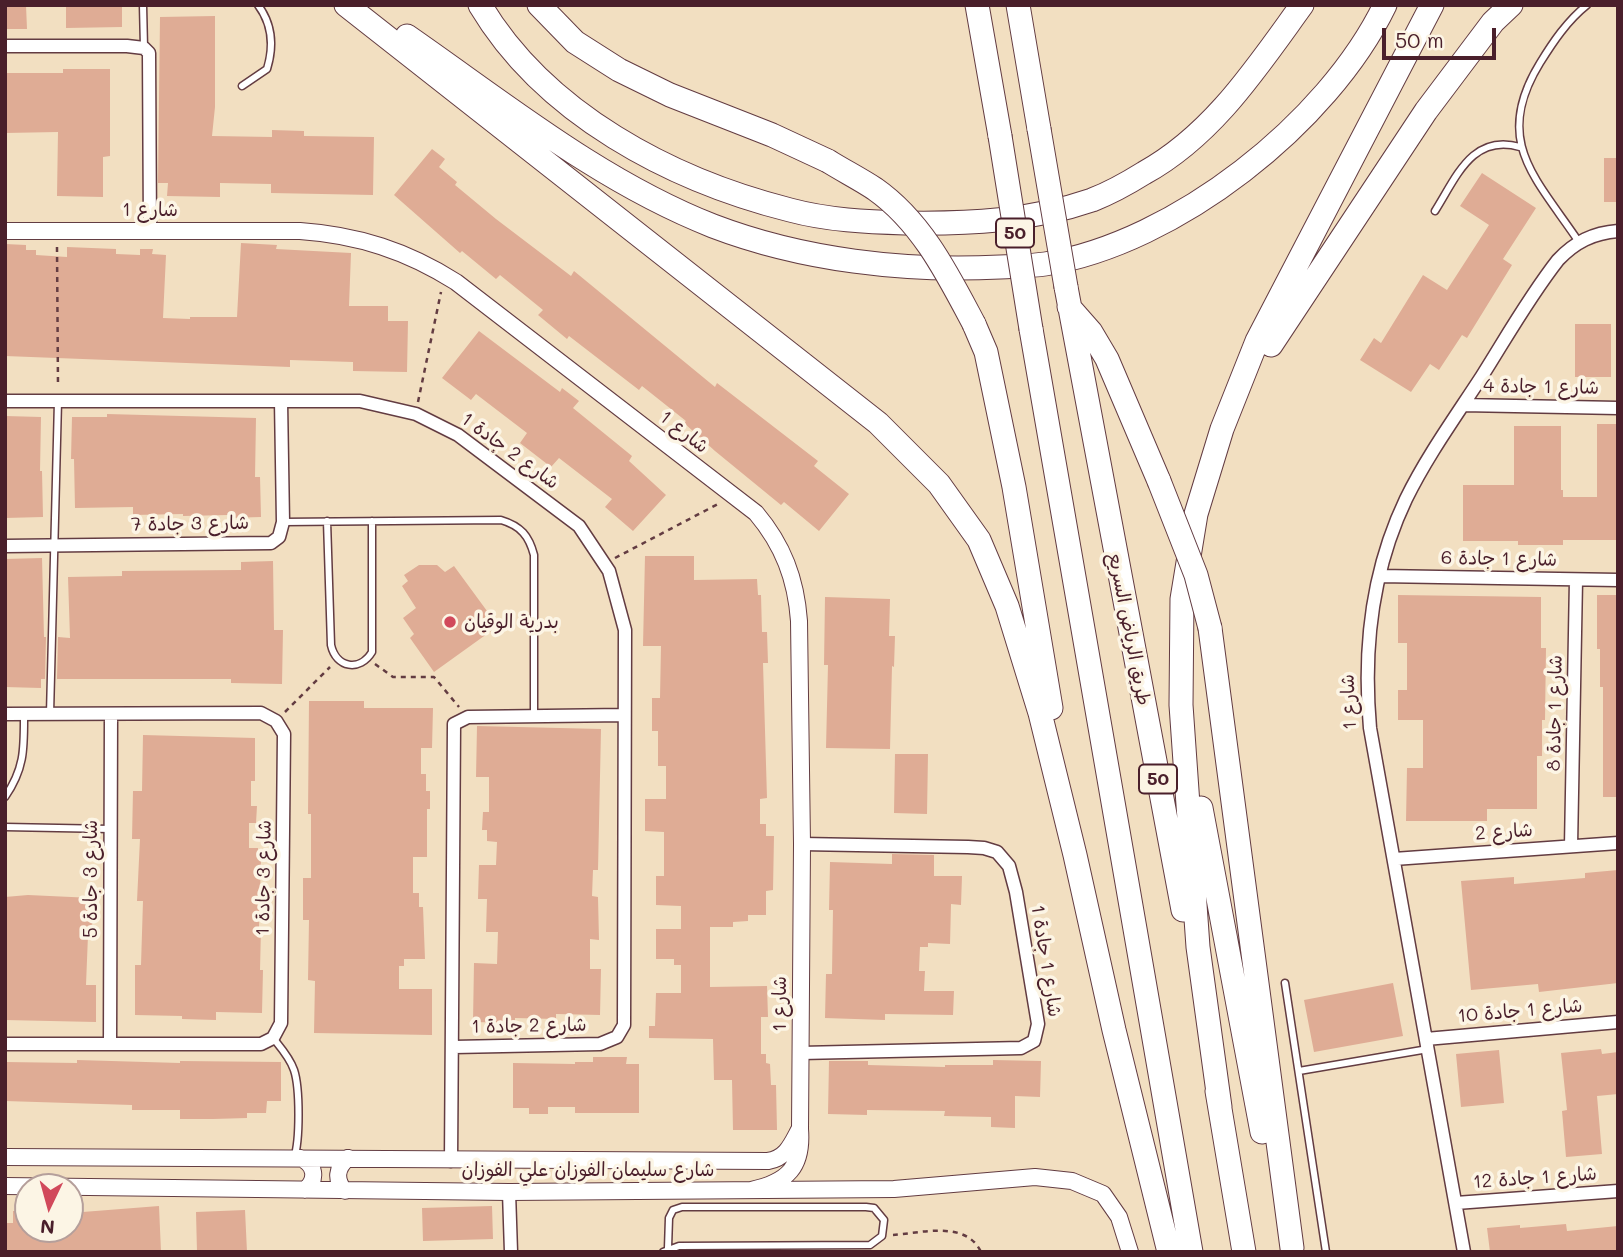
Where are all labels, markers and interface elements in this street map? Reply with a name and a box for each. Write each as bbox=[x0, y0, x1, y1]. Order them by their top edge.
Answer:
scale bar bbox=[1385, 14, 1499, 58]
text: 50 m bbox=[1395, 26, 1444, 53]
street label: شارع 1 bbox=[122, 199, 178, 221]
road number: 50 bbox=[996, 218, 1034, 247]
street label: شارع 1 جادة 4 bbox=[1483, 375, 1599, 399]
street label: شارع 1 bbox=[655, 406, 713, 458]
street label: شارع 2 جادة 1 bbox=[457, 408, 563, 494]
street label: شارع 3 جادة 7 bbox=[131, 512, 249, 536]
street label: شارع 1 جادة 6 bbox=[1441, 547, 1557, 571]
street label: طريق الرياض السريع bbox=[1103, 551, 1155, 707]
place label: بدرية الوقيان bbox=[464, 611, 559, 633]
marker: بدرية الوقيان bbox=[442, 614, 458, 630]
street label: شارع 1 جادة 8 bbox=[1543, 655, 1567, 771]
street label: شارع 1 bbox=[1336, 674, 1362, 730]
road number: 50 bbox=[1139, 764, 1177, 794]
street label: شارع 2 bbox=[1474, 819, 1534, 845]
street label: شارع 3 جادة 5 bbox=[80, 820, 102, 938]
street label: شارع 3 جادة 1 bbox=[252, 820, 276, 936]
street label: شارع 1 جادة 1 bbox=[1026, 903, 1066, 1019]
street label: شارع 1 bbox=[769, 976, 791, 1032]
street label: شارع 1 جادة 10 bbox=[1457, 994, 1583, 1028]
street label: شارع 2 جادة 1 bbox=[471, 1014, 587, 1038]
street label: شارع سليمان الفوزان علي الفوزان bbox=[462, 1159, 714, 1181]
street label: شارع 1 جادة 12 bbox=[1472, 1162, 1598, 1194]
north arrow bbox=[14, 1173, 84, 1243]
text: N bbox=[39, 1214, 56, 1241]

